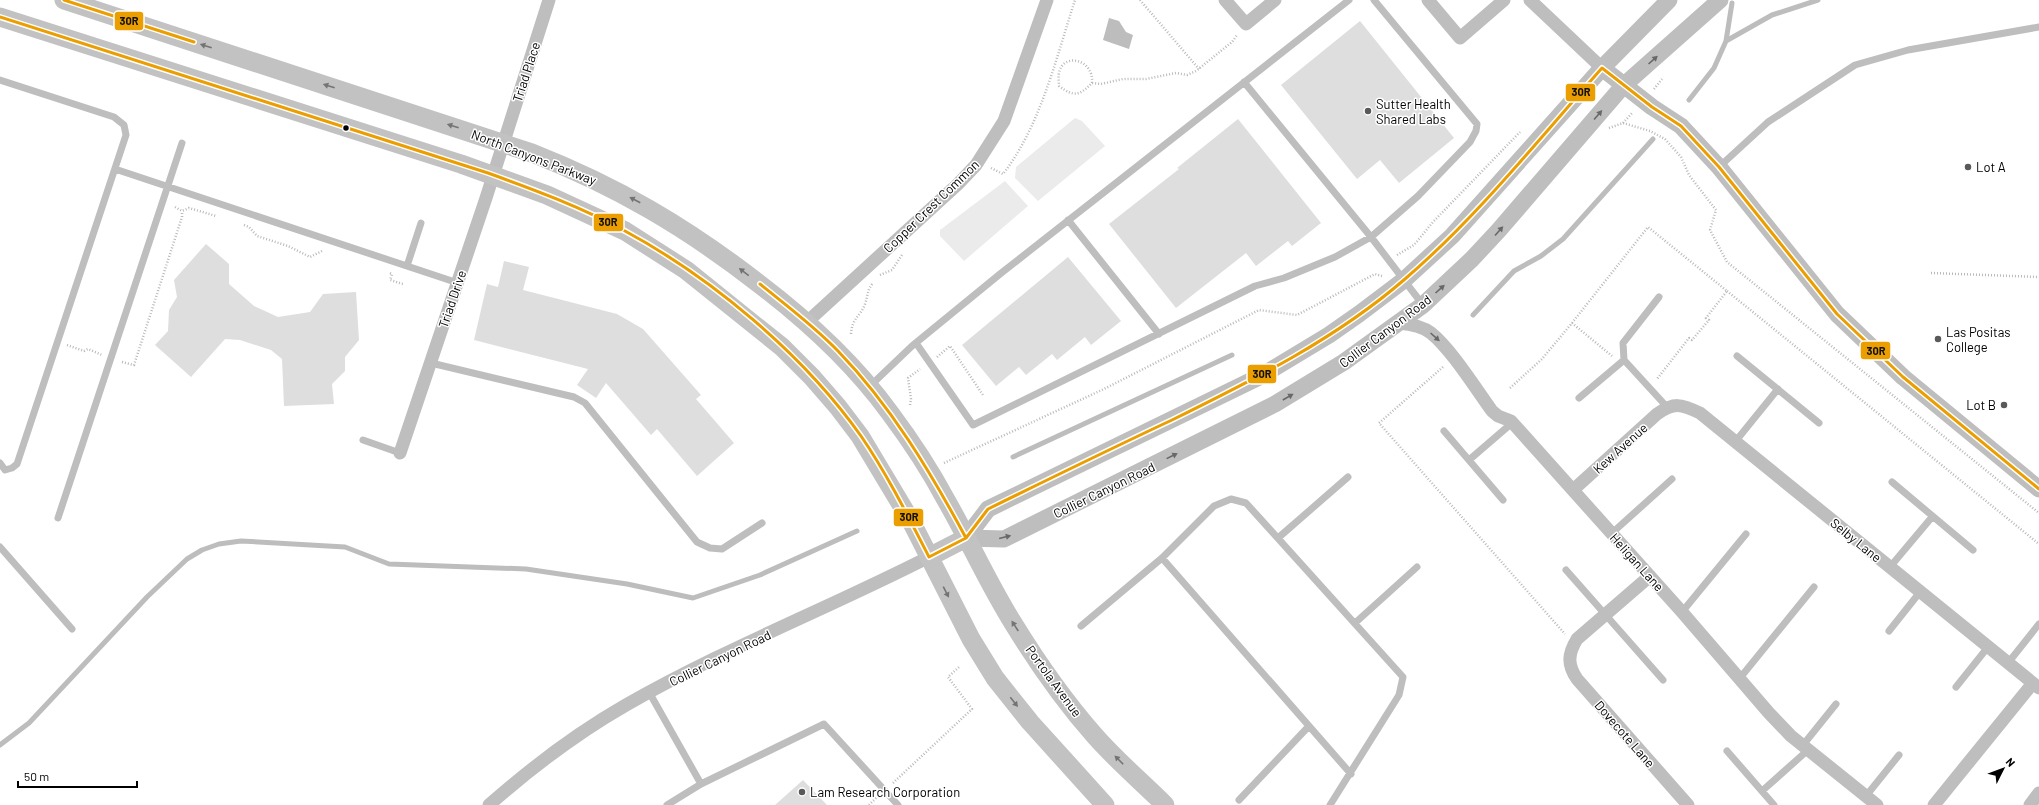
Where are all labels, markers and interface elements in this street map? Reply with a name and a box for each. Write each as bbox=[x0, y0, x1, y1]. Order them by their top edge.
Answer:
line badge: 30R bbox=[114, 11, 144, 31]
text: 30R bbox=[120, 14, 139, 27]
street label: Triad Place bbox=[509, 40, 543, 104]
one-way arrow bbox=[199, 43, 211, 49]
one-way arrow bbox=[1647, 55, 1658, 64]
one-way arrow bbox=[323, 83, 335, 89]
line badge: 30R bbox=[1565, 83, 1596, 102]
text: 30R bbox=[1572, 85, 1591, 98]
place label: Sutter Health Shared Labs bbox=[1376, 96, 1451, 127]
marker: Sutter Health Shared Labs bbox=[1363, 106, 1373, 116]
one-way arrow bbox=[1594, 110, 1603, 120]
unlabelled marker bbox=[341, 123, 351, 133]
one-way arrow bbox=[447, 123, 459, 129]
street label: North Canyons Parkway bbox=[469, 126, 599, 188]
street label: Copper Crest Common bbox=[880, 156, 982, 256]
place label: Lot A bbox=[1976, 159, 2006, 175]
marker: Lot A bbox=[1963, 162, 1973, 172]
one-way arrow bbox=[629, 197, 641, 204]
line badge: 30R bbox=[593, 213, 624, 232]
text: 30R bbox=[599, 215, 618, 228]
one-way arrow bbox=[1494, 225, 1503, 236]
street label: Triad Drive bbox=[435, 268, 469, 330]
one-way arrow bbox=[738, 268, 749, 276]
one-way arrow bbox=[1435, 284, 1445, 294]
street label: Collier Canyon Road bbox=[1336, 291, 1434, 371]
place label: Las Positas College bbox=[1946, 324, 2011, 355]
one-way arrow bbox=[1430, 332, 1440, 342]
marker: Las Positas College bbox=[1933, 334, 1943, 344]
line badge: 30R bbox=[1860, 341, 1891, 360]
text: 30R bbox=[1867, 344, 1886, 357]
line badge: 30R bbox=[1247, 364, 1277, 384]
text: 30R bbox=[1253, 367, 1272, 380]
one-way arrow bbox=[1282, 393, 1294, 400]
place label: Lot B bbox=[1966, 397, 1996, 413]
marker: Lot B bbox=[1999, 400, 2009, 410]
street label: Kew Avenue bbox=[1589, 419, 1651, 477]
one-way arrow bbox=[1166, 453, 1178, 459]
street label: Collier Canyon Road bbox=[1051, 458, 1157, 522]
line badge: 30R bbox=[893, 508, 924, 527]
text: 30R bbox=[900, 510, 919, 523]
street label: Selby Lane bbox=[1827, 515, 1885, 565]
street label: Heligan Lane bbox=[1607, 530, 1667, 594]
one-way arrow bbox=[999, 533, 1011, 539]
one-way arrow bbox=[943, 586, 949, 597]
one-way arrow bbox=[1011, 621, 1019, 631]
street label: Collier Canyon Road bbox=[667, 626, 773, 690]
street label: Portola Avenue bbox=[1023, 642, 1085, 720]
one-way arrow bbox=[1010, 696, 1019, 707]
street label: Dovecote Lane bbox=[1592, 697, 1658, 771]
north arrow bbox=[1983, 749, 2023, 789]
one-way arrow bbox=[1114, 755, 1124, 765]
text: N bbox=[2004, 755, 2018, 769]
scale bar bbox=[18, 763, 137, 789]
text: 50 m bbox=[24, 769, 49, 783]
place label: Lam Research Corporation bbox=[810, 784, 960, 800]
marker: Lam Research Corporation bbox=[797, 787, 807, 797]

